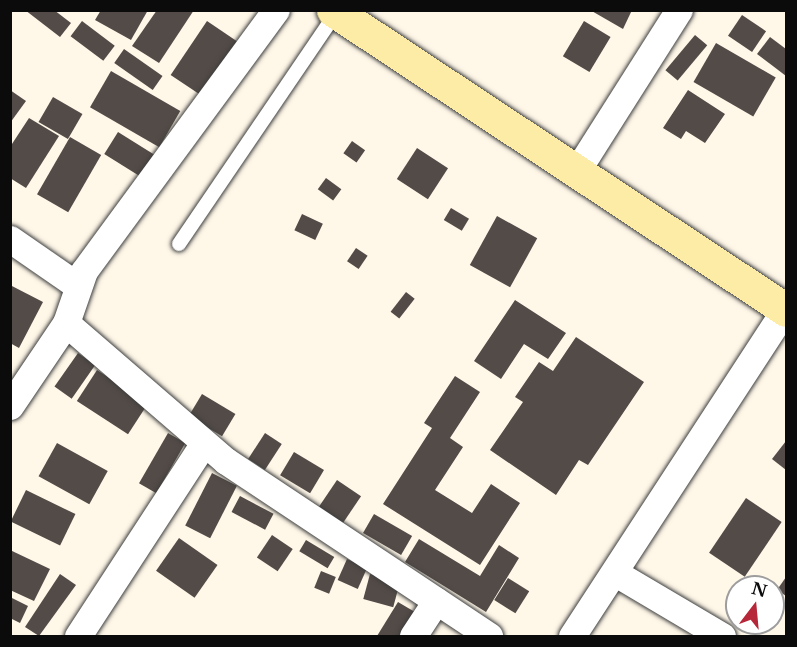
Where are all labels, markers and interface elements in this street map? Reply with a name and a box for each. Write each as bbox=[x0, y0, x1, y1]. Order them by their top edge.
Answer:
north arrow bbox=[725, 575, 785, 635]
text: N bbox=[749, 578, 769, 601]

